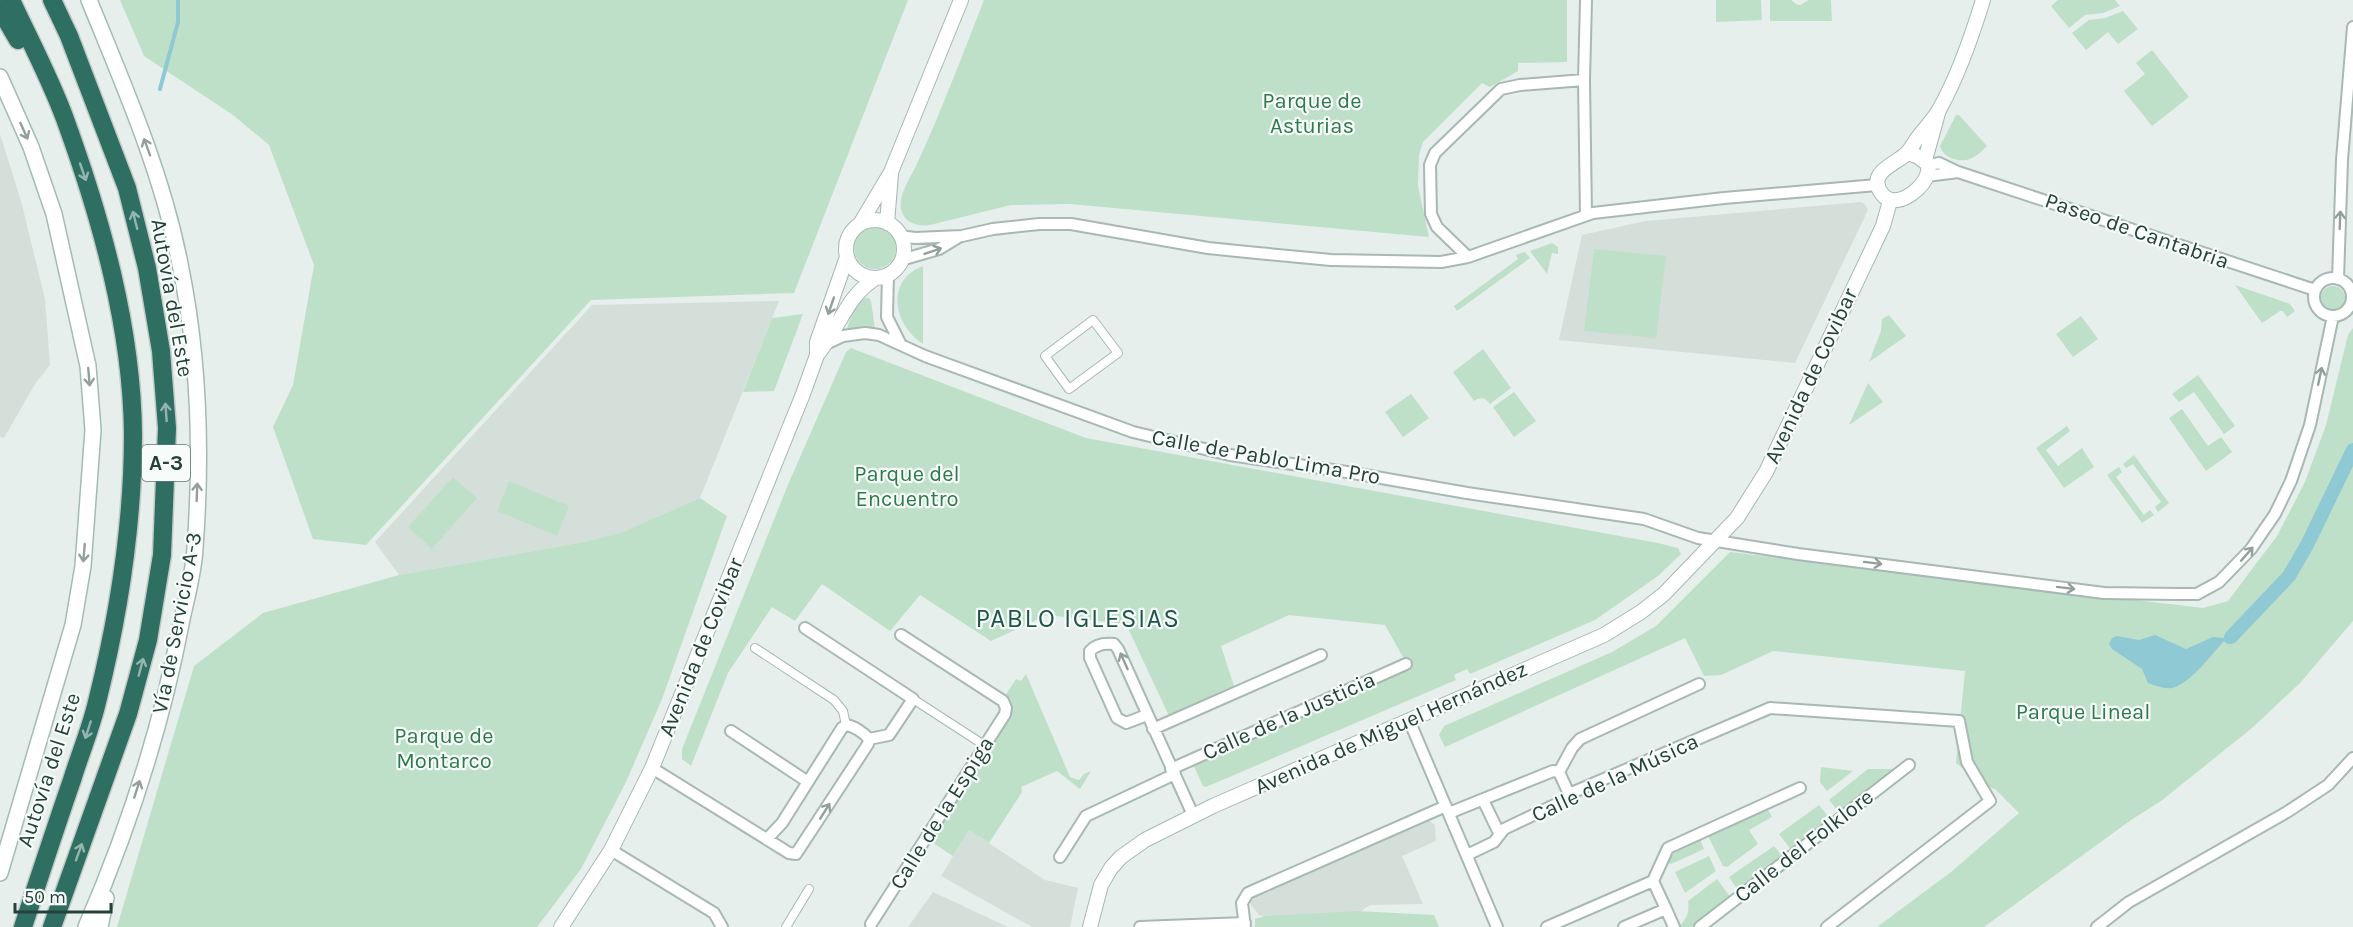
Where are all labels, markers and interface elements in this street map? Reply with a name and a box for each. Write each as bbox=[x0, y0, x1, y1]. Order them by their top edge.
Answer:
park label: Parque de Asturias bbox=[1262, 88, 1362, 139]
one-way arrow bbox=[19, 122, 30, 140]
one-way arrow bbox=[140, 138, 151, 157]
one-way arrow bbox=[79, 162, 90, 180]
street label: Paseo de Cantabria bbox=[2042, 187, 2232, 275]
one-way arrow bbox=[128, 210, 140, 229]
one-way arrow bbox=[2335, 211, 2346, 231]
street label: Autovía del Este bbox=[145, 217, 199, 379]
one-way arrow bbox=[923, 244, 941, 255]
street label: Avenida de Covibar bbox=[1759, 284, 1863, 468]
one-way arrow bbox=[824, 296, 835, 314]
one-way arrow bbox=[84, 366, 95, 386]
one-way arrow bbox=[2315, 367, 2326, 386]
one-way arrow bbox=[160, 402, 171, 422]
street label: Calle de Pablo Lima Pro bbox=[1150, 424, 1382, 490]
road number: A-3 bbox=[142, 445, 190, 481]
park label: Parque del Encuentro bbox=[854, 461, 960, 512]
one-way arrow bbox=[191, 483, 203, 503]
street label: Vía de Servicio A-3 bbox=[147, 530, 207, 716]
one-way arrow bbox=[78, 542, 89, 562]
one-way arrow bbox=[2240, 546, 2253, 562]
street label: Avenida de Covibar bbox=[653, 554, 749, 740]
one-way arrow bbox=[1863, 558, 1883, 569]
one-way arrow bbox=[2056, 583, 2076, 594]
district label: PABLO IGLESIAS bbox=[975, 603, 1181, 634]
one-way arrow bbox=[1118, 653, 1129, 671]
street label: Avenida de Miguel Hernández bbox=[1251, 656, 1531, 800]
one-way arrow bbox=[136, 658, 147, 677]
street label: Calle de la Justicia bbox=[1199, 666, 1379, 766]
street label: Autovía del Este bbox=[12, 690, 86, 850]
park label: Parque Lineal bbox=[2016, 699, 2150, 725]
one-way arrow bbox=[82, 720, 93, 739]
park label: Parque de Montarco bbox=[394, 723, 494, 774]
street label: Calle de la Música bbox=[1527, 728, 1703, 828]
street label: Calle de la Espiga bbox=[885, 732, 999, 894]
one-way arrow bbox=[133, 780, 144, 799]
street label: Calle del Folklore bbox=[1729, 784, 1879, 908]
one-way arrow bbox=[819, 803, 831, 820]
one-way arrow bbox=[75, 843, 86, 862]
scale bar bbox=[15, 876, 111, 914]
text: 50 m bbox=[24, 886, 66, 908]

